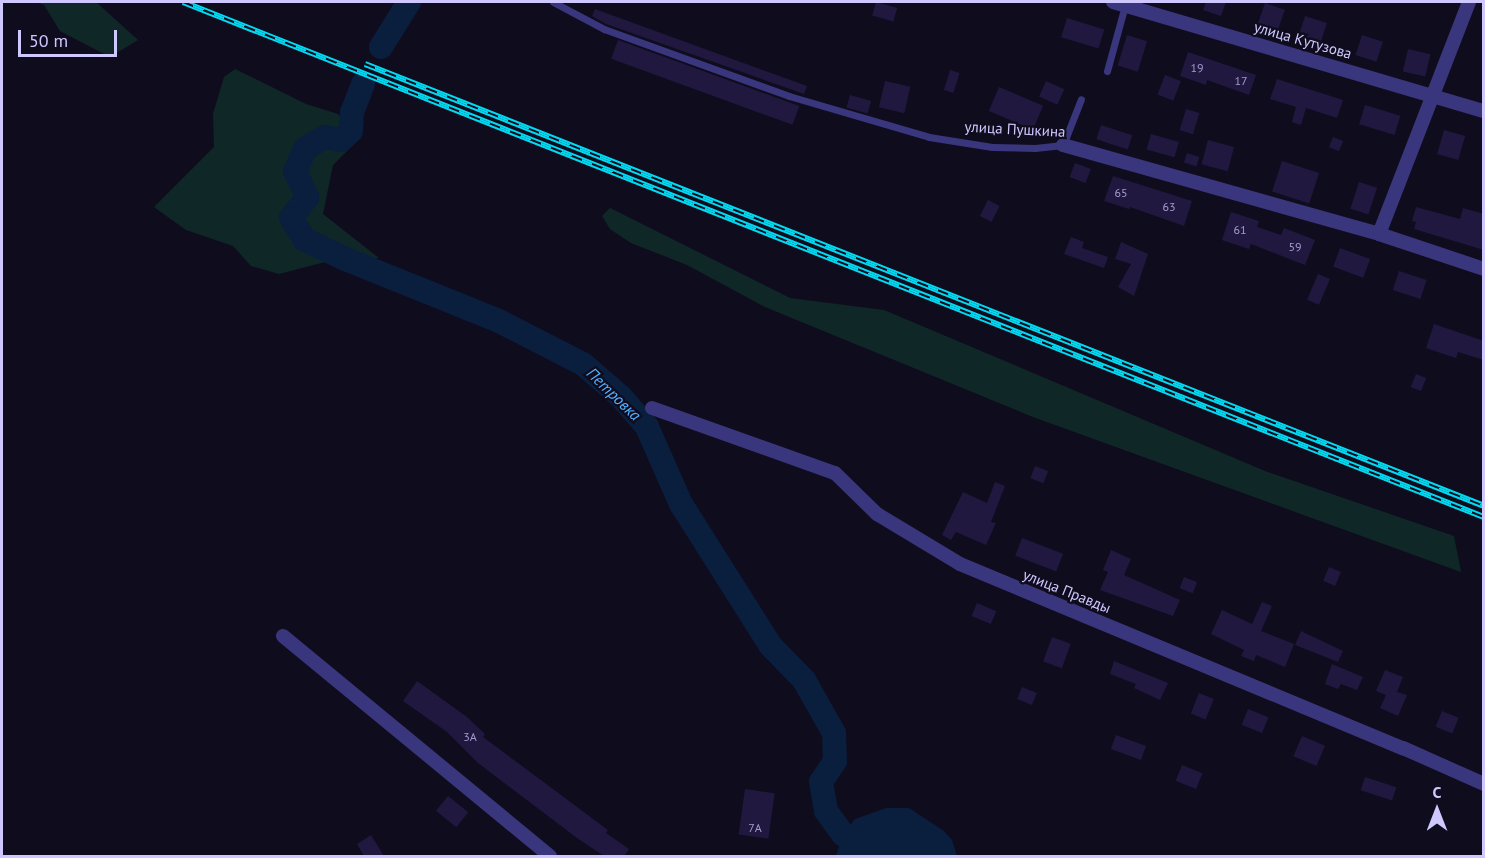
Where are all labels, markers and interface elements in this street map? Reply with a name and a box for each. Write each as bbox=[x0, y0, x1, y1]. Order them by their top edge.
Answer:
street label: улица Кутузова bbox=[1252, 17, 1354, 63]
scale bar bbox=[21, 18, 120, 56]
text: 50 m bbox=[29, 29, 68, 52]
house number: 19 bbox=[1190, 61, 1204, 75]
house number: 17 bbox=[1234, 74, 1248, 88]
street label: улица Пушкина bbox=[964, 117, 1066, 141]
house number: 65 bbox=[1114, 186, 1128, 200]
house number: 63 bbox=[1162, 200, 1176, 214]
house number: 61 bbox=[1233, 223, 1247, 237]
house number: 59 bbox=[1288, 240, 1302, 254]
water label: Петровка bbox=[583, 364, 645, 424]
street label: улица Правды bbox=[1020, 565, 1114, 617]
house number: 3А bbox=[463, 730, 477, 744]
north arrow bbox=[1407, 780, 1467, 840]
text: С bbox=[1433, 782, 1441, 802]
house number: 7А bbox=[748, 821, 762, 835]

